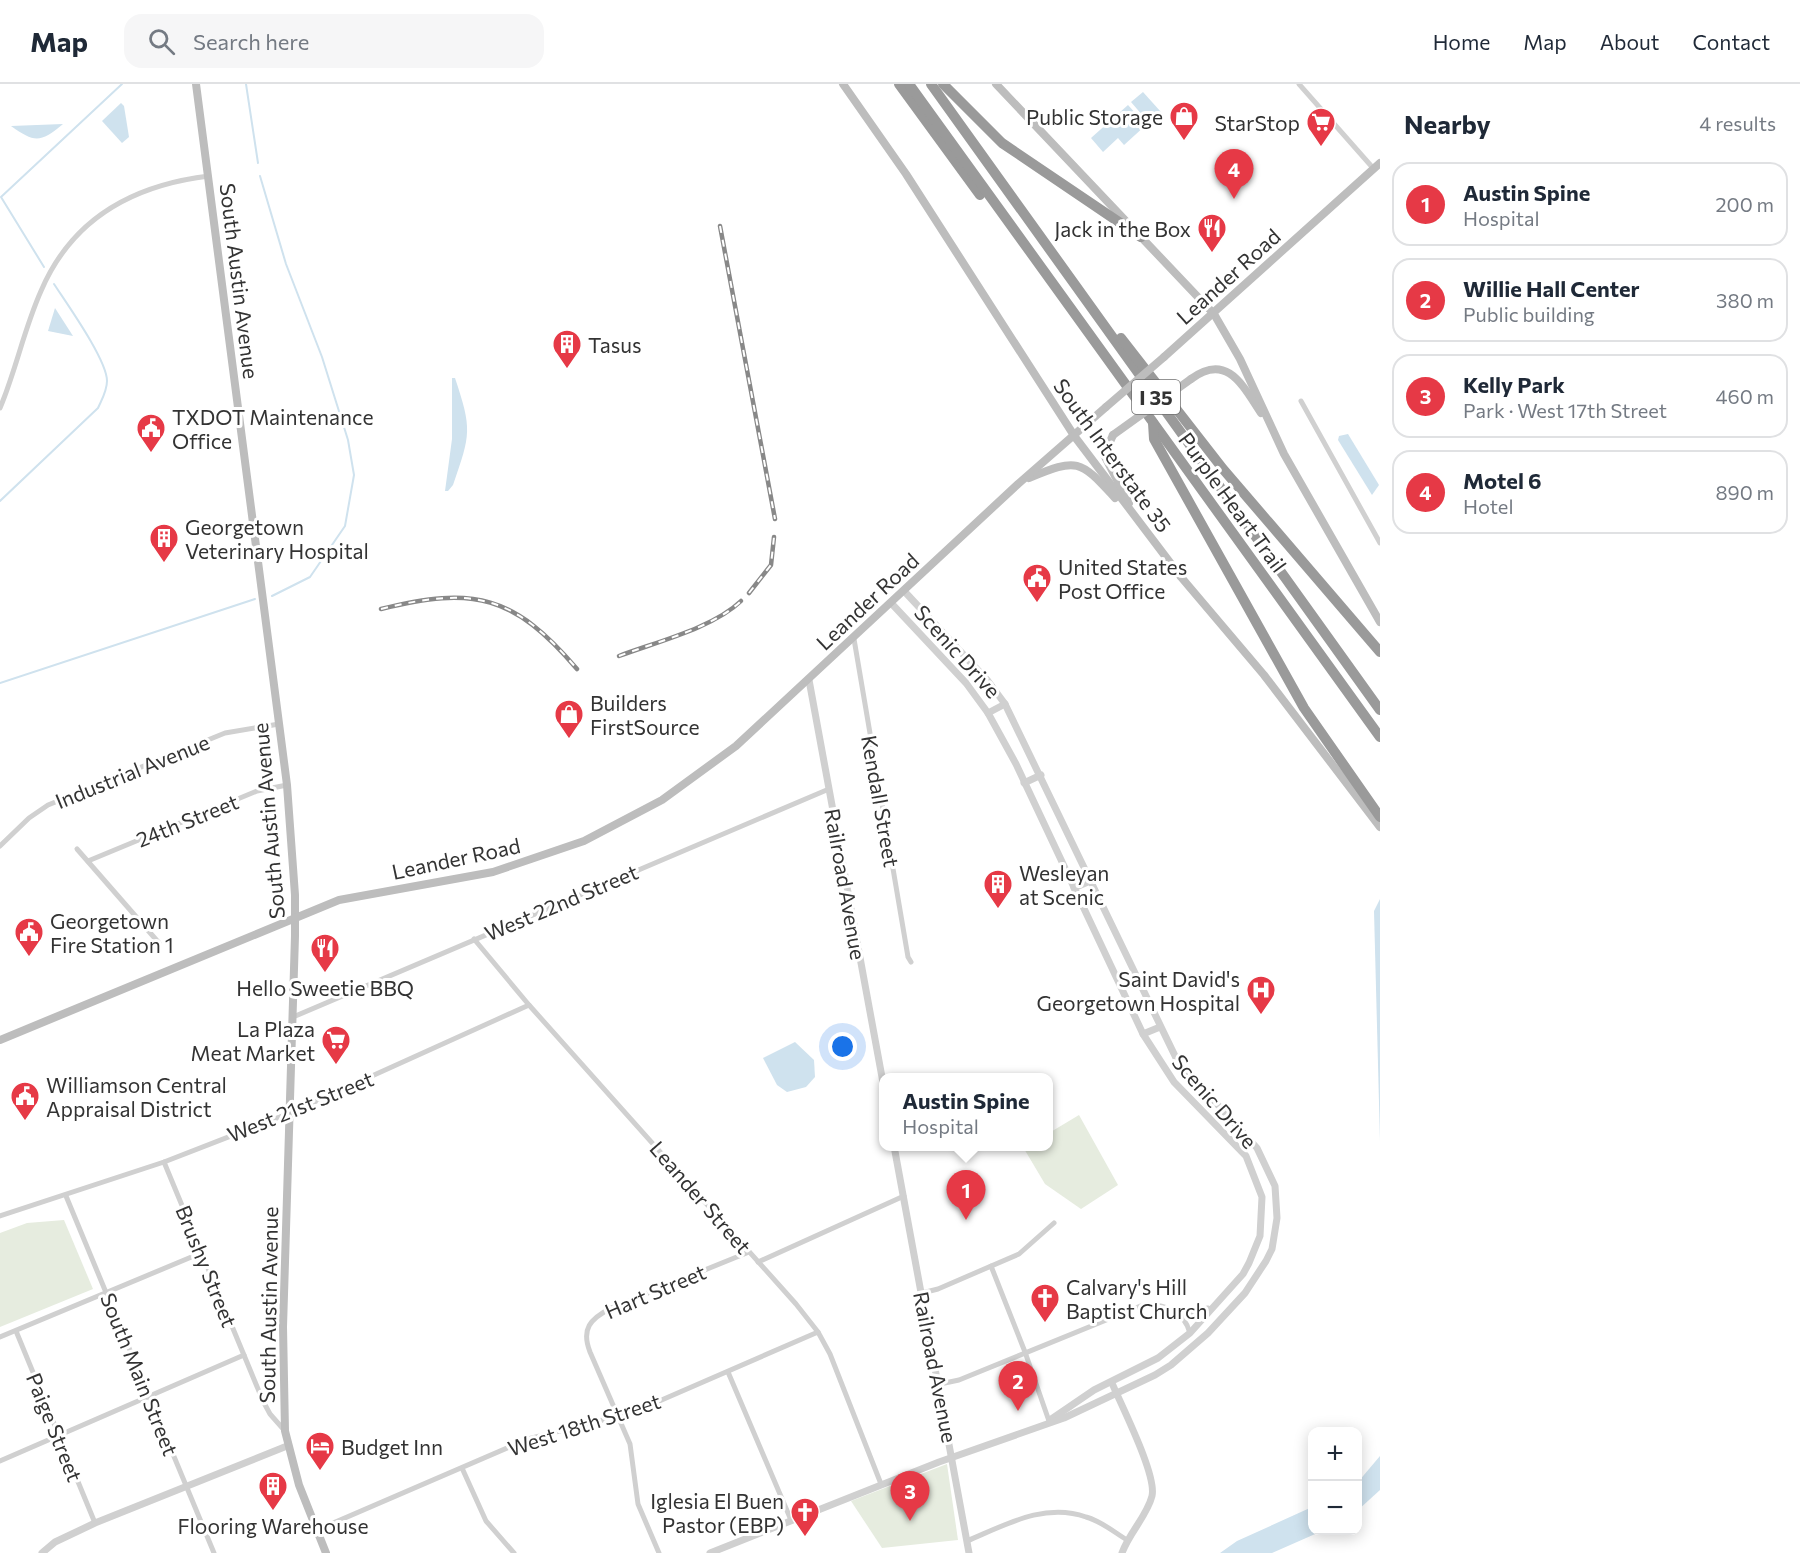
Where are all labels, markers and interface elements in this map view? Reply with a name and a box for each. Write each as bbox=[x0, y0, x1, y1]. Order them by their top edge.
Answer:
search box bbox=[124, 14, 544, 68]
text: Map bbox=[30, 24, 88, 58]
icon: search bbox=[145, 25, 178, 58]
text: Search here bbox=[193, 28, 309, 55]
text: Home bbox=[1433, 29, 1490, 54]
text: Map bbox=[1523, 29, 1567, 54]
text: About bbox=[1600, 29, 1659, 54]
text: Contact bbox=[1692, 29, 1770, 54]
shop icon: Public Storage bbox=[1168, 100, 1200, 142]
place label: Public Storage bbox=[1026, 104, 1163, 129]
supermarket icon: StarStop bbox=[1305, 106, 1337, 148]
text: Nearby bbox=[1404, 108, 1491, 139]
place label: StarStop bbox=[1214, 110, 1300, 135]
text: 4 results bbox=[1699, 111, 1776, 135]
pin: 4 bbox=[1214, 150, 1254, 199]
text: Austin Spine bbox=[1463, 179, 1590, 206]
street label: South Austin Avenue bbox=[216, 182, 264, 380]
text: 1 bbox=[1421, 192, 1430, 216]
text: 200 m bbox=[1716, 192, 1774, 216]
text: Hospital bbox=[1463, 206, 1540, 230]
restaurant icon: Jack in the Box bbox=[1196, 212, 1228, 254]
place label: Jack in the Box bbox=[1054, 216, 1191, 241]
street label: Leander Road bbox=[1171, 223, 1285, 329]
text: Willie Hall Center bbox=[1463, 275, 1640, 302]
text: 2 bbox=[1420, 288, 1431, 312]
text: 380 m bbox=[1716, 288, 1774, 312]
text: Public building bbox=[1463, 302, 1595, 326]
building icon: Tasus bbox=[551, 328, 583, 370]
place label: Tasus bbox=[588, 332, 641, 357]
text: Kelly Park bbox=[1463, 371, 1565, 398]
street label: South Interstate 35 bbox=[1049, 373, 1177, 537]
road number: I 35 bbox=[1132, 380, 1180, 414]
text: 3 bbox=[1420, 384, 1431, 408]
text: 460 m bbox=[1716, 384, 1774, 408]
text: Park · West 17th Street bbox=[1463, 398, 1667, 422]
place label: TXDOT Maintenance Office bbox=[172, 404, 374, 453]
public building icon: TXDOT Maintenance Office bbox=[135, 412, 167, 454]
street label: Purple Heart Trail bbox=[1174, 427, 1292, 577]
text: Motel 6 bbox=[1463, 467, 1542, 494]
text: 4 bbox=[1419, 480, 1432, 504]
text: 890 m bbox=[1715, 480, 1774, 504]
text: Hotel bbox=[1463, 494, 1513, 518]
place label: Georgetown Veterinary Hospital bbox=[185, 514, 369, 563]
building icon: Georgetown Veterinary Hospital bbox=[148, 522, 180, 564]
street label: Leander Road bbox=[811, 547, 923, 655]
place label: United States Post Office bbox=[1058, 554, 1187, 603]
public building icon: United States Post Office bbox=[1021, 562, 1053, 604]
street label: Scenic Drive bbox=[910, 599, 1006, 703]
place label: Builders FirstSource bbox=[590, 690, 700, 739]
shop icon: Builders FirstSource bbox=[553, 698, 585, 740]
street label: South Austin Avenue bbox=[247, 722, 289, 920]
street label: Industrial Avenue bbox=[51, 729, 213, 813]
street label: Kendall Street bbox=[857, 733, 905, 869]
street label: 24th Street bbox=[132, 788, 242, 852]
street label: Railroad Avenue bbox=[820, 806, 872, 962]
street label: Leander Road bbox=[389, 832, 523, 884]
street label: West 22nd Street bbox=[481, 858, 641, 946]
place label: Wesleyan at Scenic bbox=[1019, 860, 1109, 909]
building icon: Wesleyan at Scenic bbox=[982, 868, 1014, 910]
place label: Georgetown Fire Station 1 bbox=[50, 908, 174, 957]
public building icon: Georgetown Fire Station 1 bbox=[13, 916, 45, 958]
restaurant icon: Hello Sweetie BBQ bbox=[309, 932, 341, 974]
place label: Saint David's Georgetown Hospital bbox=[1037, 966, 1240, 1015]
hospital icon: Saint David's Georgetown Hospital bbox=[1245, 974, 1277, 1016]
place label: Hello Sweetie BBQ bbox=[236, 975, 414, 1000]
place label: La Plaza Meat Market bbox=[191, 1016, 315, 1065]
supermarket icon: La Plaza Meat Market bbox=[320, 1024, 352, 1066]
your location bbox=[828, 1032, 857, 1061]
street label: Scenic Drive bbox=[1167, 1049, 1263, 1153]
street label: West 21st Street bbox=[223, 1065, 377, 1147]
place label: Williamson Central Appraisal District bbox=[46, 1072, 227, 1121]
popup bbox=[879, 1073, 1053, 1151]
public building icon: Williamson Central Appraisal District bbox=[9, 1080, 41, 1122]
text: Austin Spine bbox=[902, 1087, 1030, 1114]
text: Hospital bbox=[902, 1114, 979, 1138]
street label: Leander Street bbox=[645, 1136, 757, 1258]
pin: 1 bbox=[946, 1170, 986, 1220]
street label: Brushy Street bbox=[171, 1201, 243, 1331]
street label: South Austin Avenue bbox=[254, 1206, 282, 1404]
street label: Hart Street bbox=[601, 1259, 709, 1323]
place label: Calvary's Hill Baptist Church bbox=[1066, 1274, 1208, 1323]
church icon: Calvary's Hill Baptist Church bbox=[1029, 1282, 1061, 1324]
street label: South Main Street bbox=[96, 1289, 184, 1459]
street label: Railroad Avenue bbox=[909, 1289, 963, 1445]
pin: 2 bbox=[998, 1362, 1038, 1411]
street label: Paige Street bbox=[22, 1369, 88, 1485]
street label: West 18th Street bbox=[505, 1388, 663, 1460]
map controls bbox=[1308, 1427, 1362, 1535]
button: + bbox=[1308, 1427, 1362, 1481]
hotel icon: Budget Inn bbox=[304, 1430, 336, 1472]
place label: Budget Inn bbox=[341, 1434, 443, 1459]
building icon: Flooring Warehouse bbox=[257, 1470, 289, 1512]
pin: 3 bbox=[890, 1472, 930, 1521]
button: − bbox=[1308, 1481, 1362, 1535]
place label: Iglesia El Buen Pastor (EBP) bbox=[650, 1488, 784, 1537]
church icon: Iglesia El Buen Pastor (EBP) bbox=[789, 1496, 821, 1538]
place label: Flooring Warehouse bbox=[177, 1513, 369, 1538]

